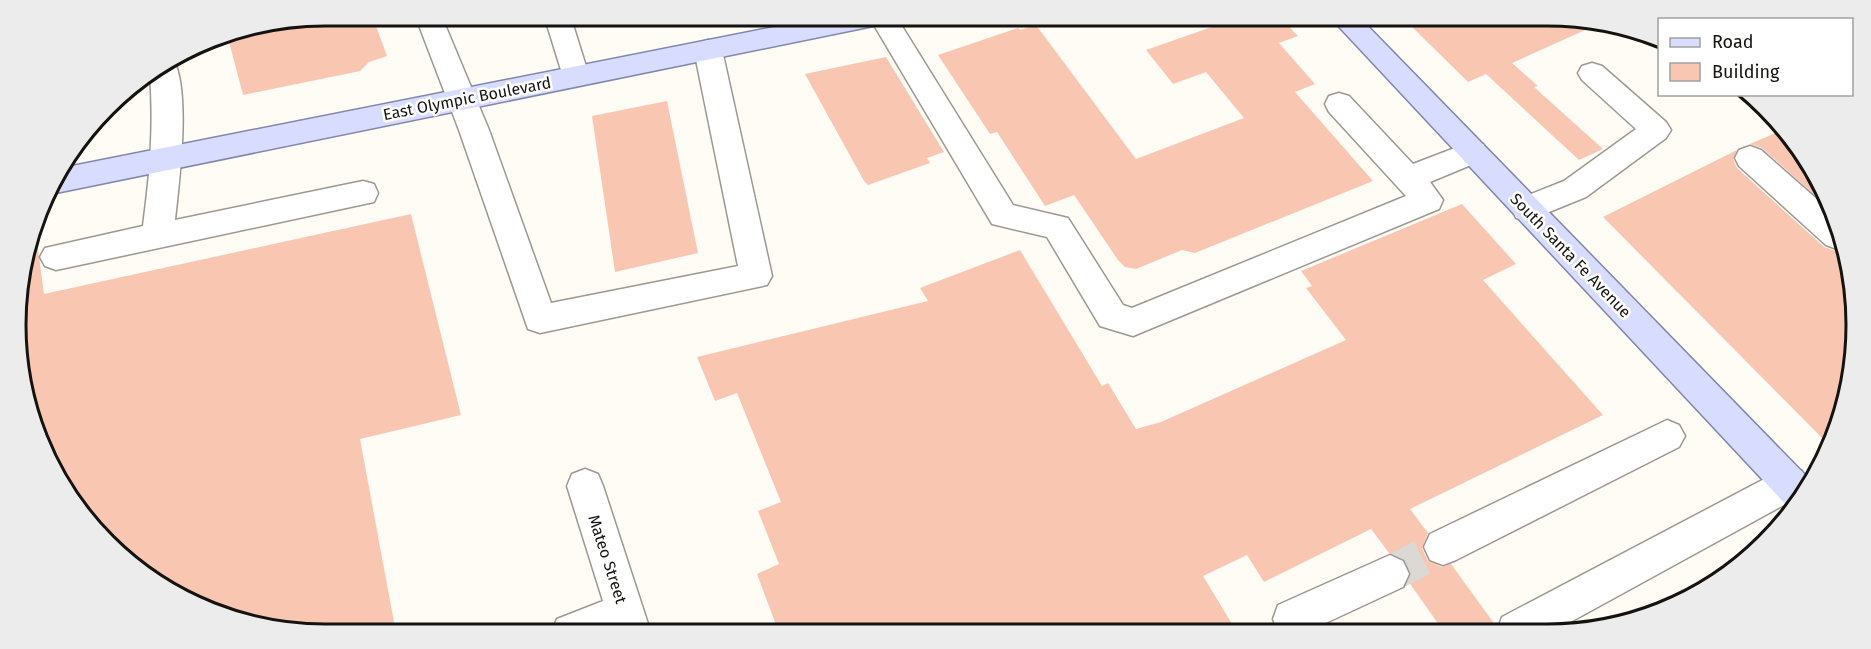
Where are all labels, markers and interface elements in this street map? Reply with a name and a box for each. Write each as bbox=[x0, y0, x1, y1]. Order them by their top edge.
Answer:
legend bbox=[1658, 18, 1853, 96]
text: Road bbox=[1712, 31, 1754, 53]
text: Building bbox=[1712, 61, 1780, 83]
street label: East Olympic Boulevard bbox=[381, 73, 553, 124]
street label: South Santa Fe Avenue bbox=[1506, 189, 1635, 321]
street label: Mateo Street bbox=[584, 512, 631, 606]

